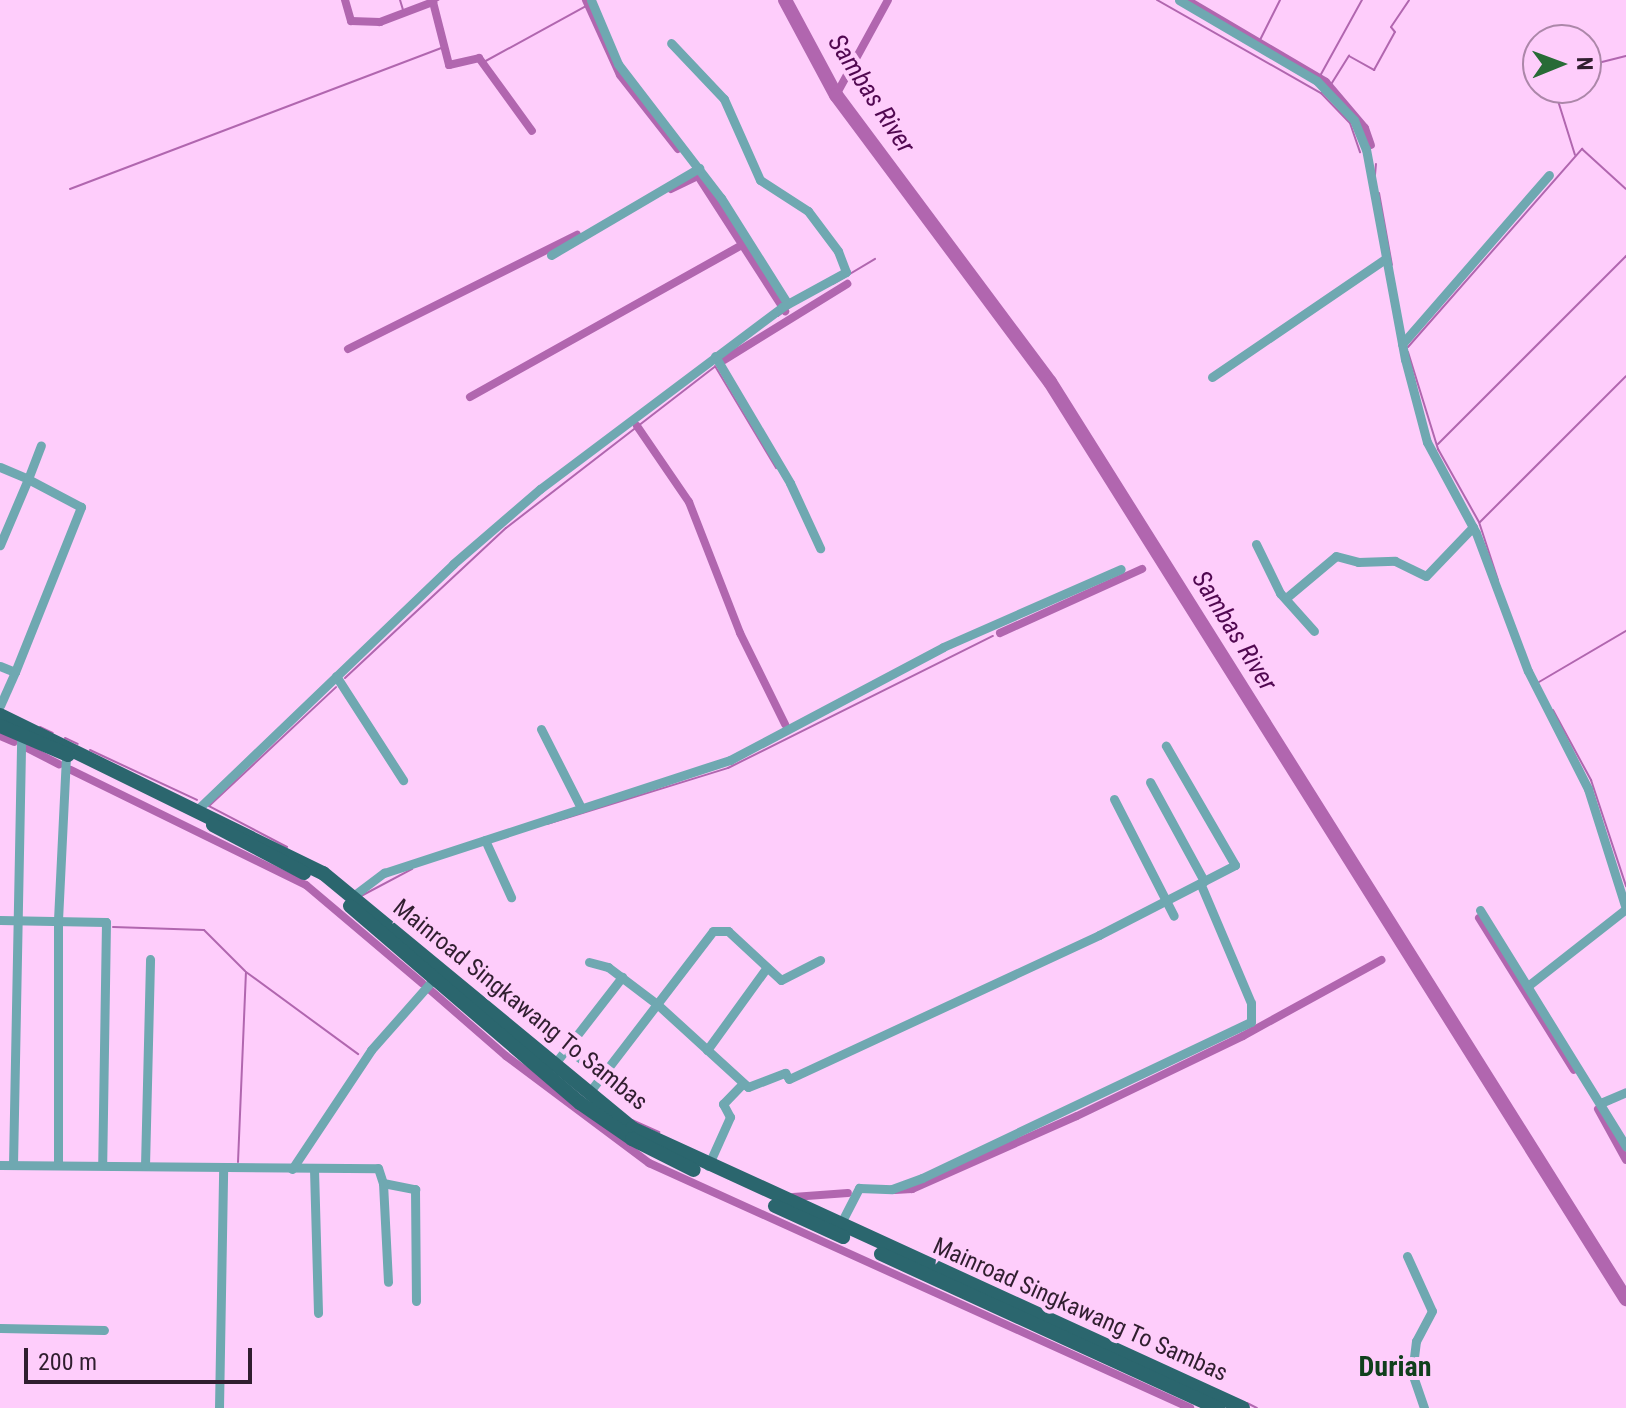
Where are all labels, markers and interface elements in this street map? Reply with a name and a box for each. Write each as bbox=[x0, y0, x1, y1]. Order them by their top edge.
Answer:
north arrow bbox=[1522, 24, 1602, 104]
water label: Sambas River bbox=[821, 29, 921, 159]
text: N bbox=[1572, 57, 1597, 71]
water label: Sambas River bbox=[1185, 565, 1283, 697]
street label: Mainroad Singkawang To Sambas bbox=[387, 893, 653, 1117]
street label: Mainroad Singkawang To Sambas bbox=[928, 1232, 1232, 1388]
scale bar bbox=[28, 1332, 256, 1382]
text: 200 m bbox=[38, 1348, 97, 1376]
district label: Durian bbox=[1359, 1350, 1431, 1384]

